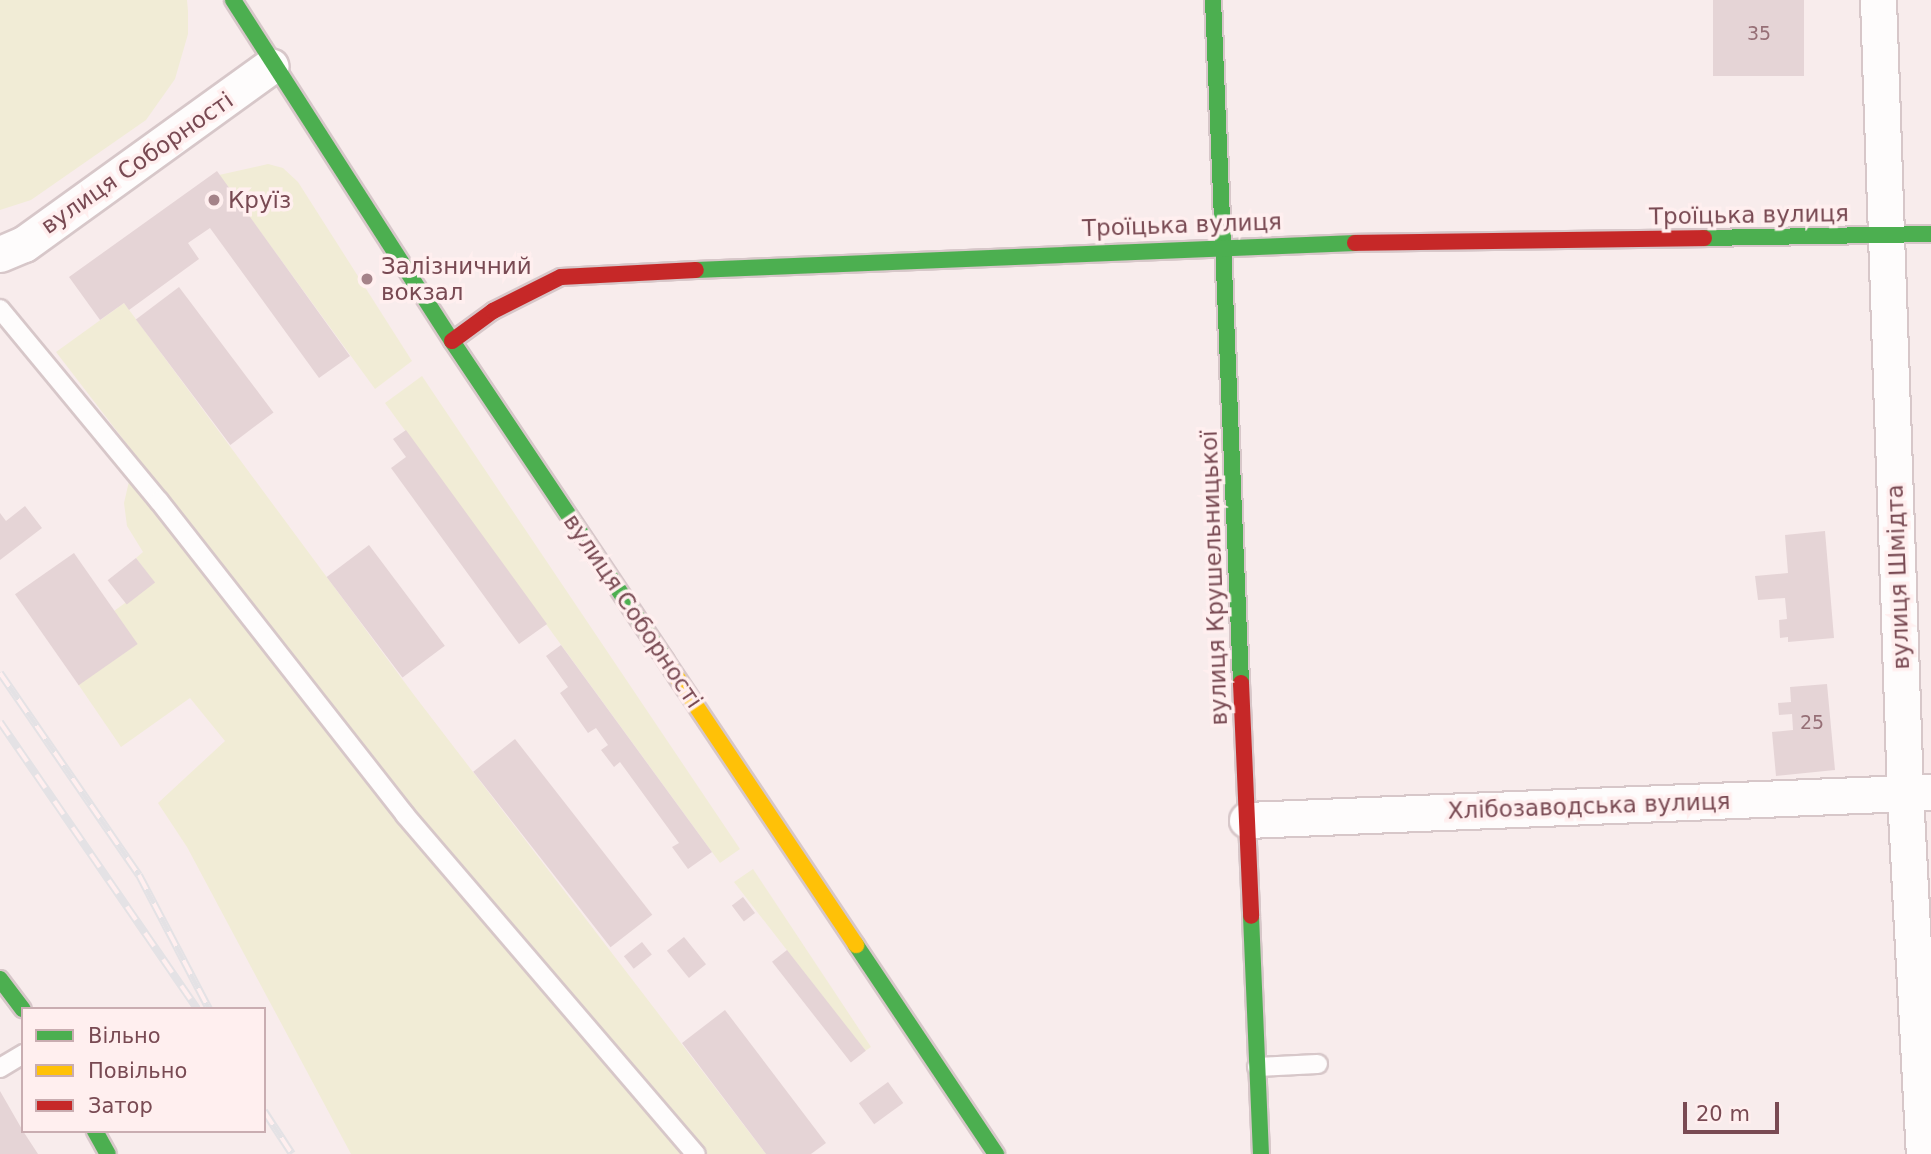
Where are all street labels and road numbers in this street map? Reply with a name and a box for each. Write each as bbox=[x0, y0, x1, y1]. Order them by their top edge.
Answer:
street label: вулиця Соборності bbox=[36, 86, 238, 240]
street label: Троїцька вулиця bbox=[1649, 199, 1849, 231]
street label: Троїцька вулиця bbox=[1082, 208, 1282, 242]
street label: вулиця Крушельницької bbox=[1195, 430, 1233, 726]
street label: вулиця Шмідта bbox=[1881, 484, 1915, 670]
street label: вулиця Соборності bbox=[558, 509, 708, 713]
street label: Хлібозаводська вулиця bbox=[1447, 787, 1731, 825]

